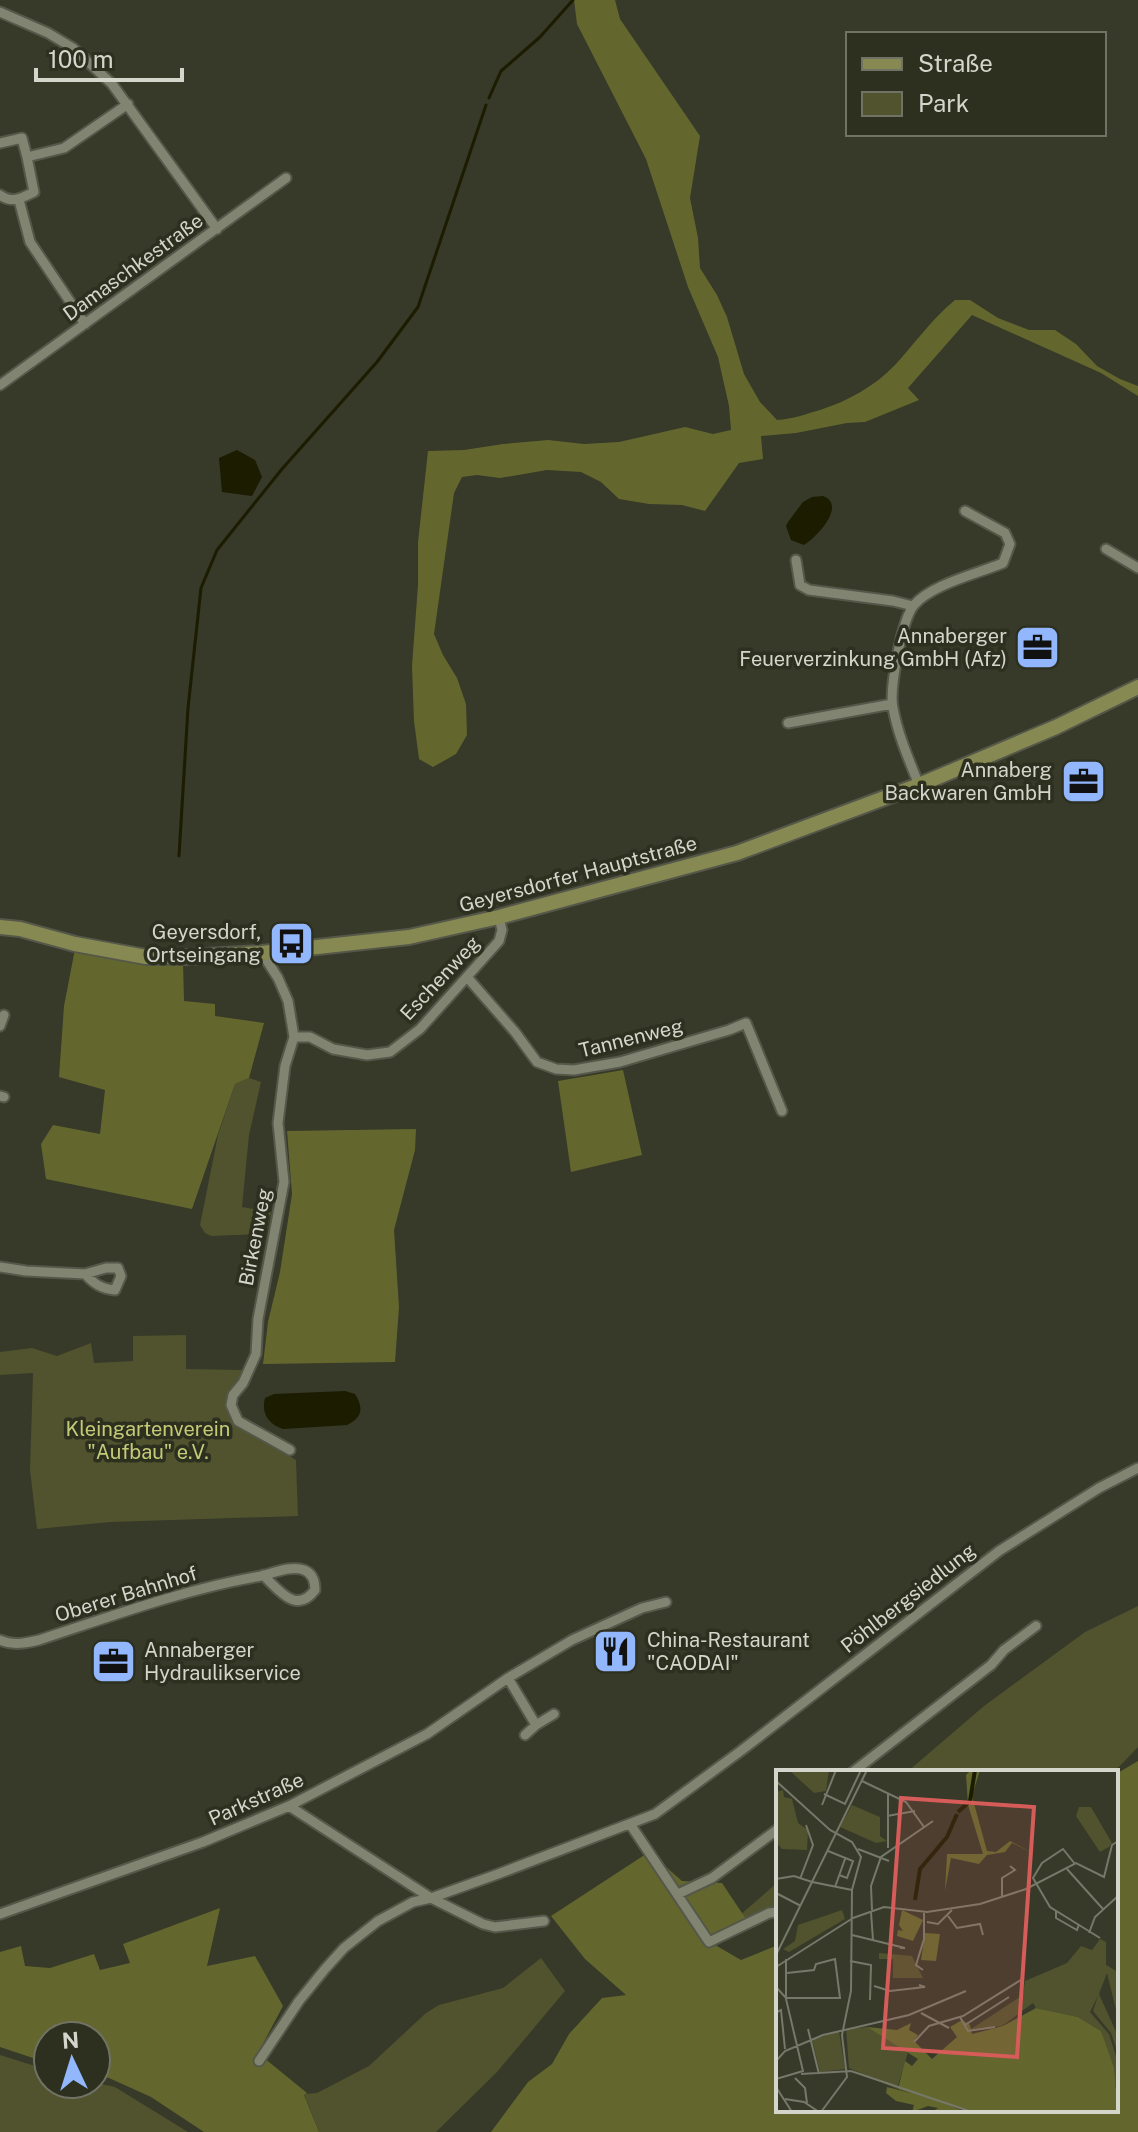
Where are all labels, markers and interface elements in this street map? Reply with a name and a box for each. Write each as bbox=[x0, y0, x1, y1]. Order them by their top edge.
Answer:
scale bar bbox=[36, 32, 182, 82]
legend bbox=[846, 32, 1106, 136]
text: 100 m bbox=[48, 45, 114, 73]
text: Straße bbox=[918, 49, 993, 77]
text: Park bbox=[918, 89, 969, 117]
street label: Damaschkestraße bbox=[58, 208, 208, 326]
place label: Annaberger Feuerverzinkung GmbH (Afz) bbox=[739, 624, 1007, 671]
office icon: Annaberger Feuerverzinkung GmbH (Afz) bbox=[1014, 624, 1062, 672]
place label: Annaberg Backwaren GmbH bbox=[884, 758, 1052, 805]
office icon: Annaberg Backwaren GmbH bbox=[1059, 758, 1107, 806]
street label: Geyersdorfer Hauptstraße bbox=[456, 831, 700, 917]
bus stop icon: Geyersdorf, Ortseingang bbox=[268, 919, 316, 967]
place label: Geyersdorf, Ortseingang bbox=[146, 920, 261, 967]
street label: Eschenweg bbox=[395, 931, 485, 1025]
street label: Tannenweg bbox=[576, 1013, 686, 1063]
street label: Birkenweg bbox=[234, 1186, 276, 1288]
park label: Kleingartenverein "Aufbau" e.V. bbox=[66, 1417, 230, 1464]
street label: Pöhlbergsiedlung bbox=[836, 1538, 980, 1658]
street label: Oberer Bahnhof bbox=[52, 1561, 200, 1627]
restaurant icon: China-Restaurant "CAODAI" bbox=[592, 1627, 640, 1675]
place label: China-Restaurant "CAODAI" bbox=[647, 1628, 810, 1675]
office icon: Annaberger Hydraulikservice bbox=[89, 1637, 137, 1685]
place label: Annaberger Hydraulikservice bbox=[144, 1638, 301, 1685]
street label: Parkstraße bbox=[205, 1767, 307, 1831]
inset map bbox=[776, 1770, 1118, 2112]
north arrow bbox=[32, 2020, 112, 2100]
text: N bbox=[61, 2026, 80, 2054]

